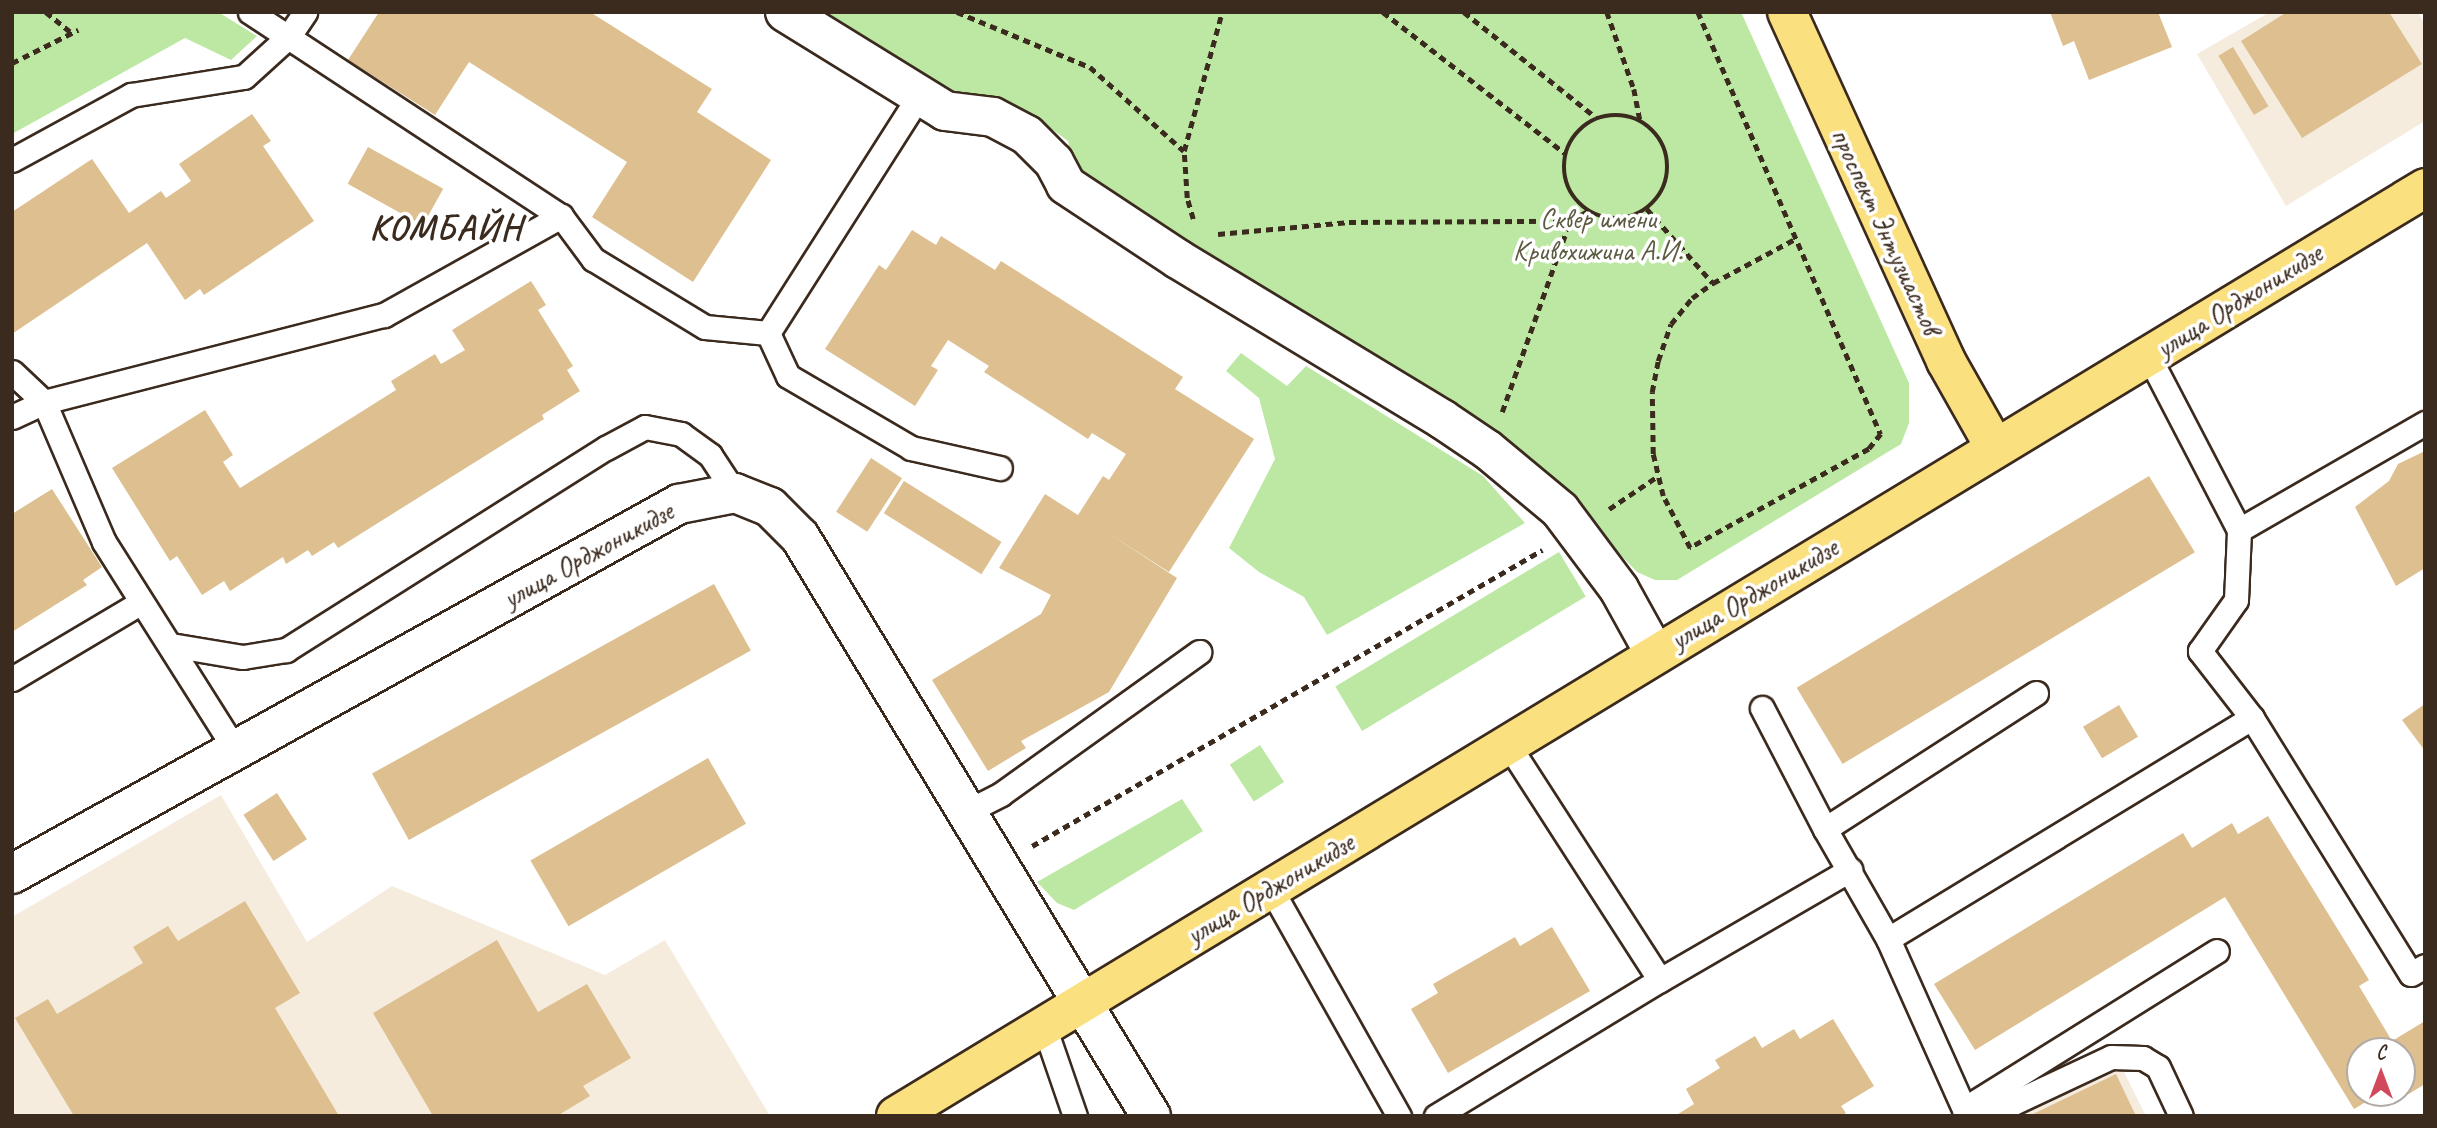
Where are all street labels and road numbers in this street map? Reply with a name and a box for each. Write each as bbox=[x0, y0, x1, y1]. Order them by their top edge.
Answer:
street label: проспект Энтузиастов bbox=[1824, 123, 1948, 339]
street label: улица Орджоникидзе bbox=[2151, 237, 2327, 365]
street label: улица Орджоникидзе bbox=[498, 495, 678, 615]
street label: улица Орджоникидзе bbox=[1665, 532, 1843, 656]
street label: улица Орджоникидзе bbox=[1181, 827, 1359, 951]

